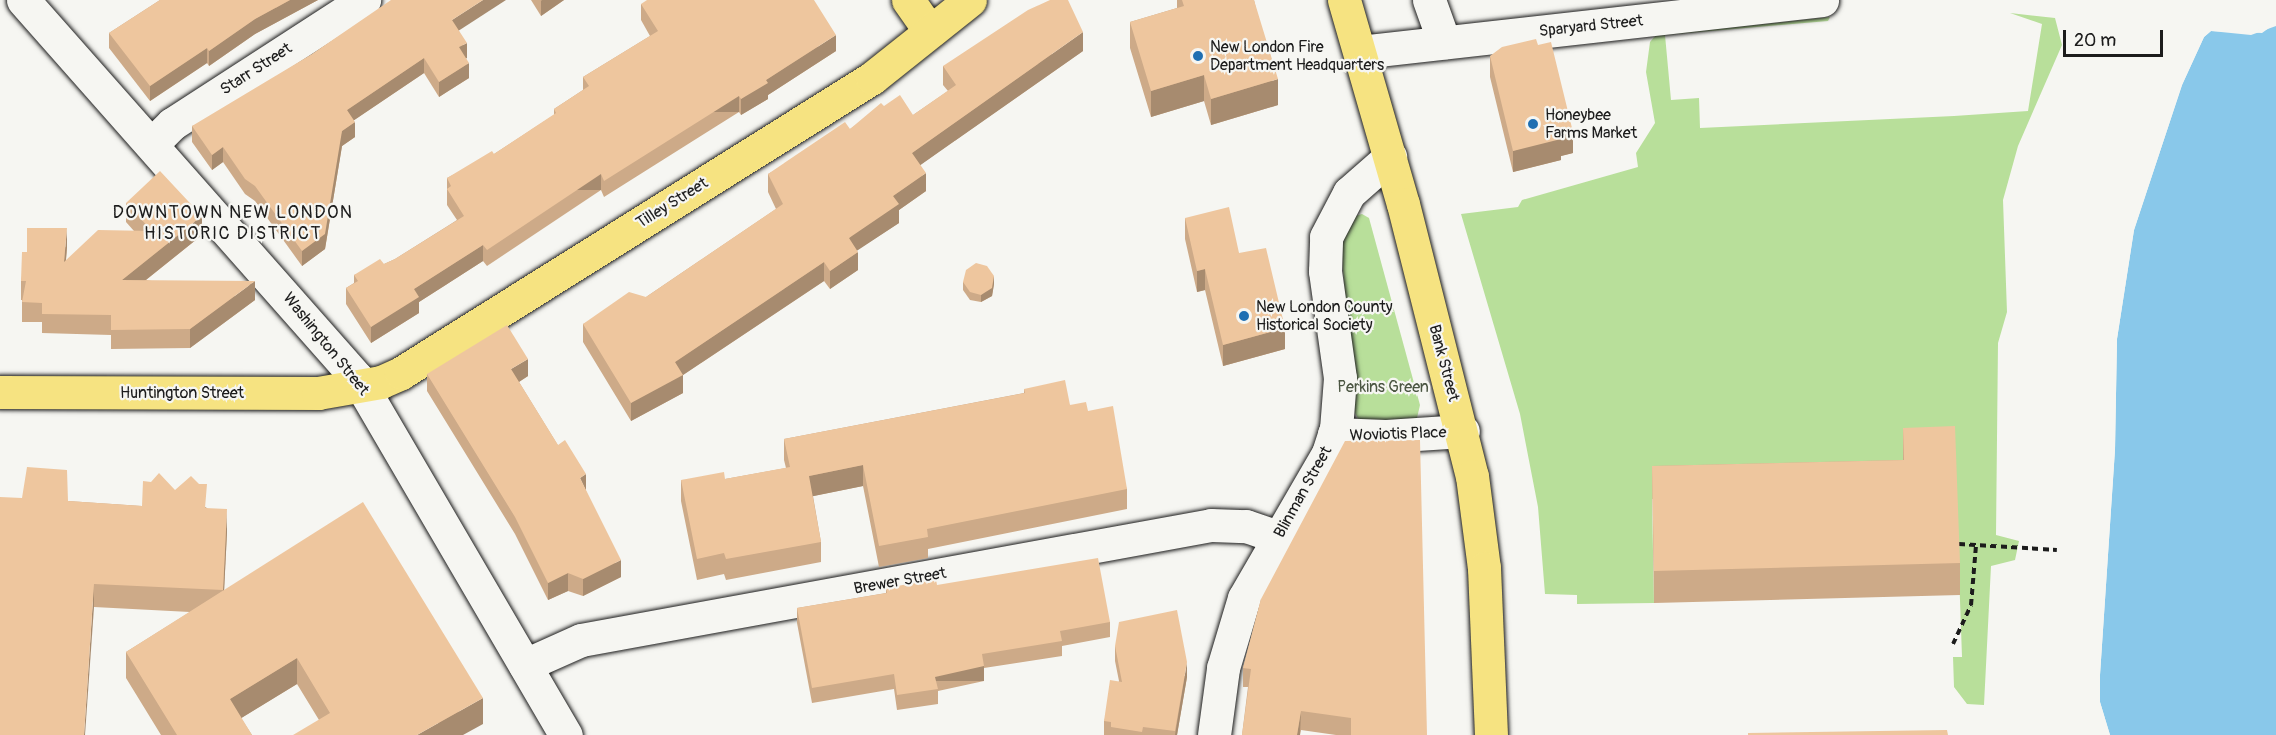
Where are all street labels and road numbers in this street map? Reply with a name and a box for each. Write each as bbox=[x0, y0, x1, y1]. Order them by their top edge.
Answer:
street label: Sparyard Street bbox=[1538, 11, 1644, 41]
street label: Starr Street bbox=[217, 39, 295, 99]
street label: Tilley Street bbox=[633, 173, 711, 233]
street label: Washington Street bbox=[279, 289, 373, 399]
street label: Bank Street bbox=[1425, 323, 1463, 403]
street label: Huntington Street bbox=[120, 383, 244, 403]
street label: Woviotis Place bbox=[1349, 423, 1447, 445]
street label: Blinman Street bbox=[1270, 443, 1336, 541]
street label: Brewer Street bbox=[852, 563, 948, 599]

